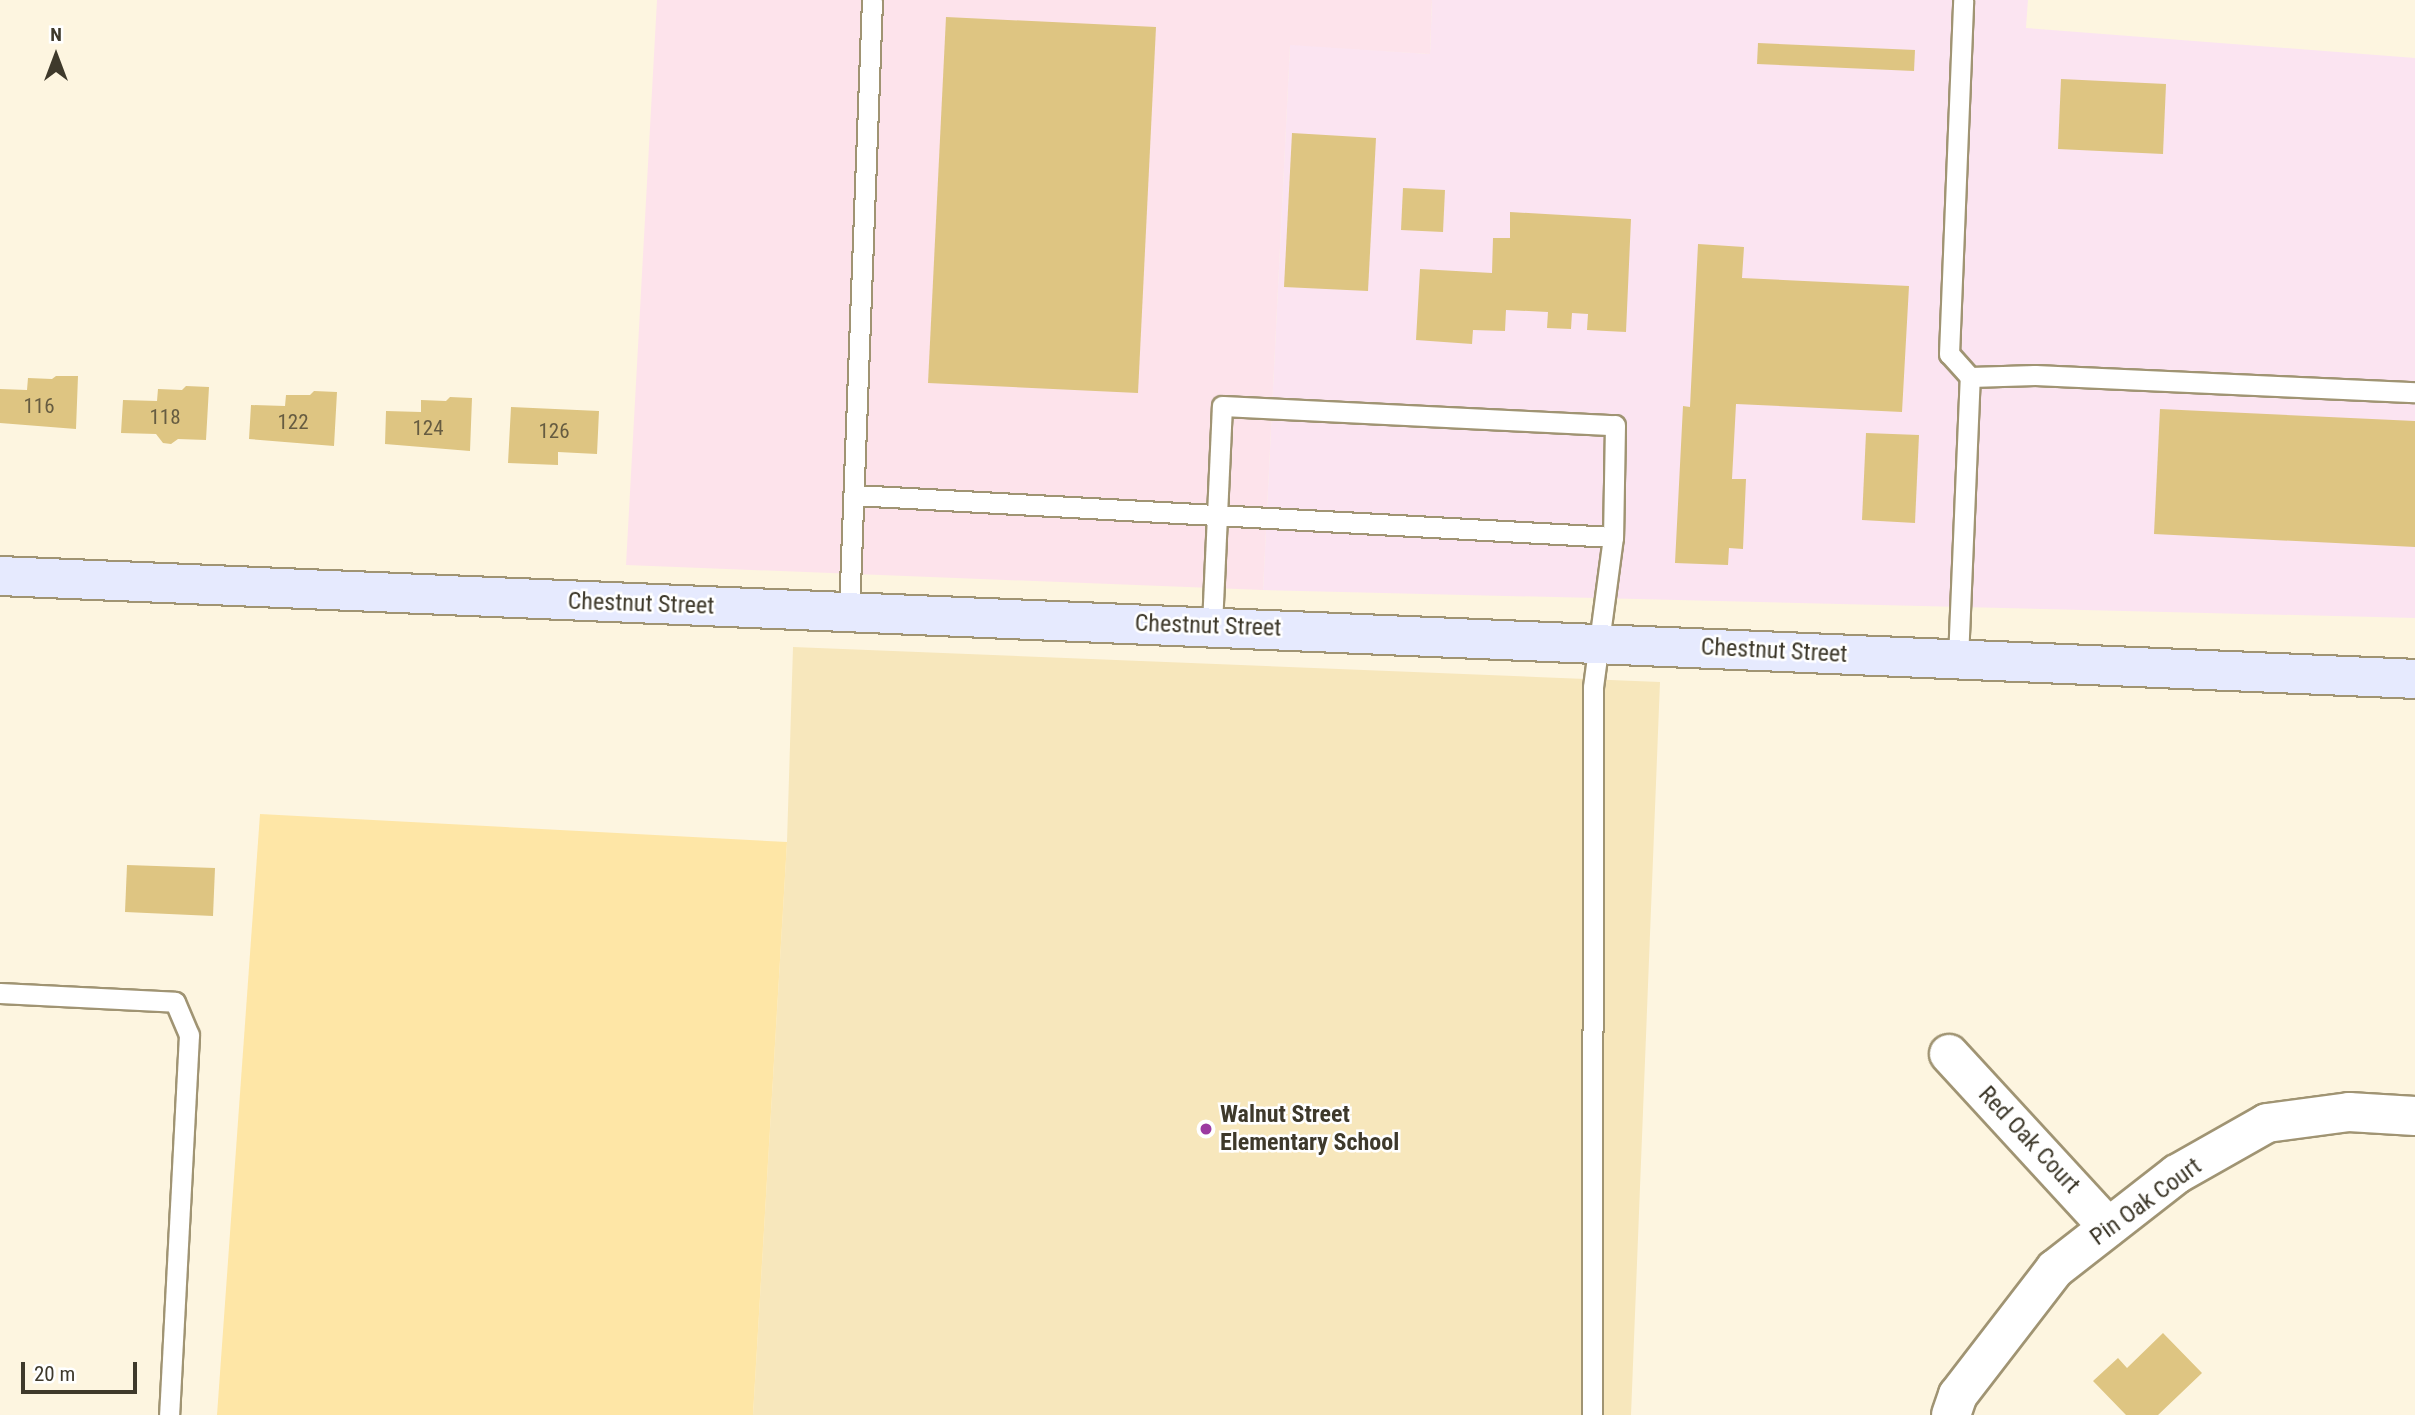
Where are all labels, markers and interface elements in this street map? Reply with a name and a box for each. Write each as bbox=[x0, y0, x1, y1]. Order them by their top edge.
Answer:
north arrow bbox=[21, 21, 91, 91]
text: N bbox=[50, 23, 62, 46]
house number: 116 bbox=[23, 393, 55, 419]
house number: 118 bbox=[149, 404, 181, 430]
house number: 122 bbox=[277, 409, 309, 435]
house number: 124 bbox=[412, 415, 444, 441]
house number: 126 bbox=[538, 418, 570, 444]
street label: Chestnut Street bbox=[567, 587, 715, 621]
street label: Chestnut Street bbox=[1134, 609, 1282, 643]
street label: Chestnut Street bbox=[1700, 633, 1848, 669]
street label: Red Oak Court bbox=[1972, 1080, 2086, 1200]
place label: Walnut Street Elementary School bbox=[1220, 1101, 1399, 1157]
marker: Walnut Street Elementary School bbox=[1198, 1121, 1214, 1137]
street label: Pin Oak Court bbox=[2085, 1152, 2207, 1252]
scale bar bbox=[24, 1348, 140, 1392]
text: 20 m bbox=[34, 1362, 75, 1386]

